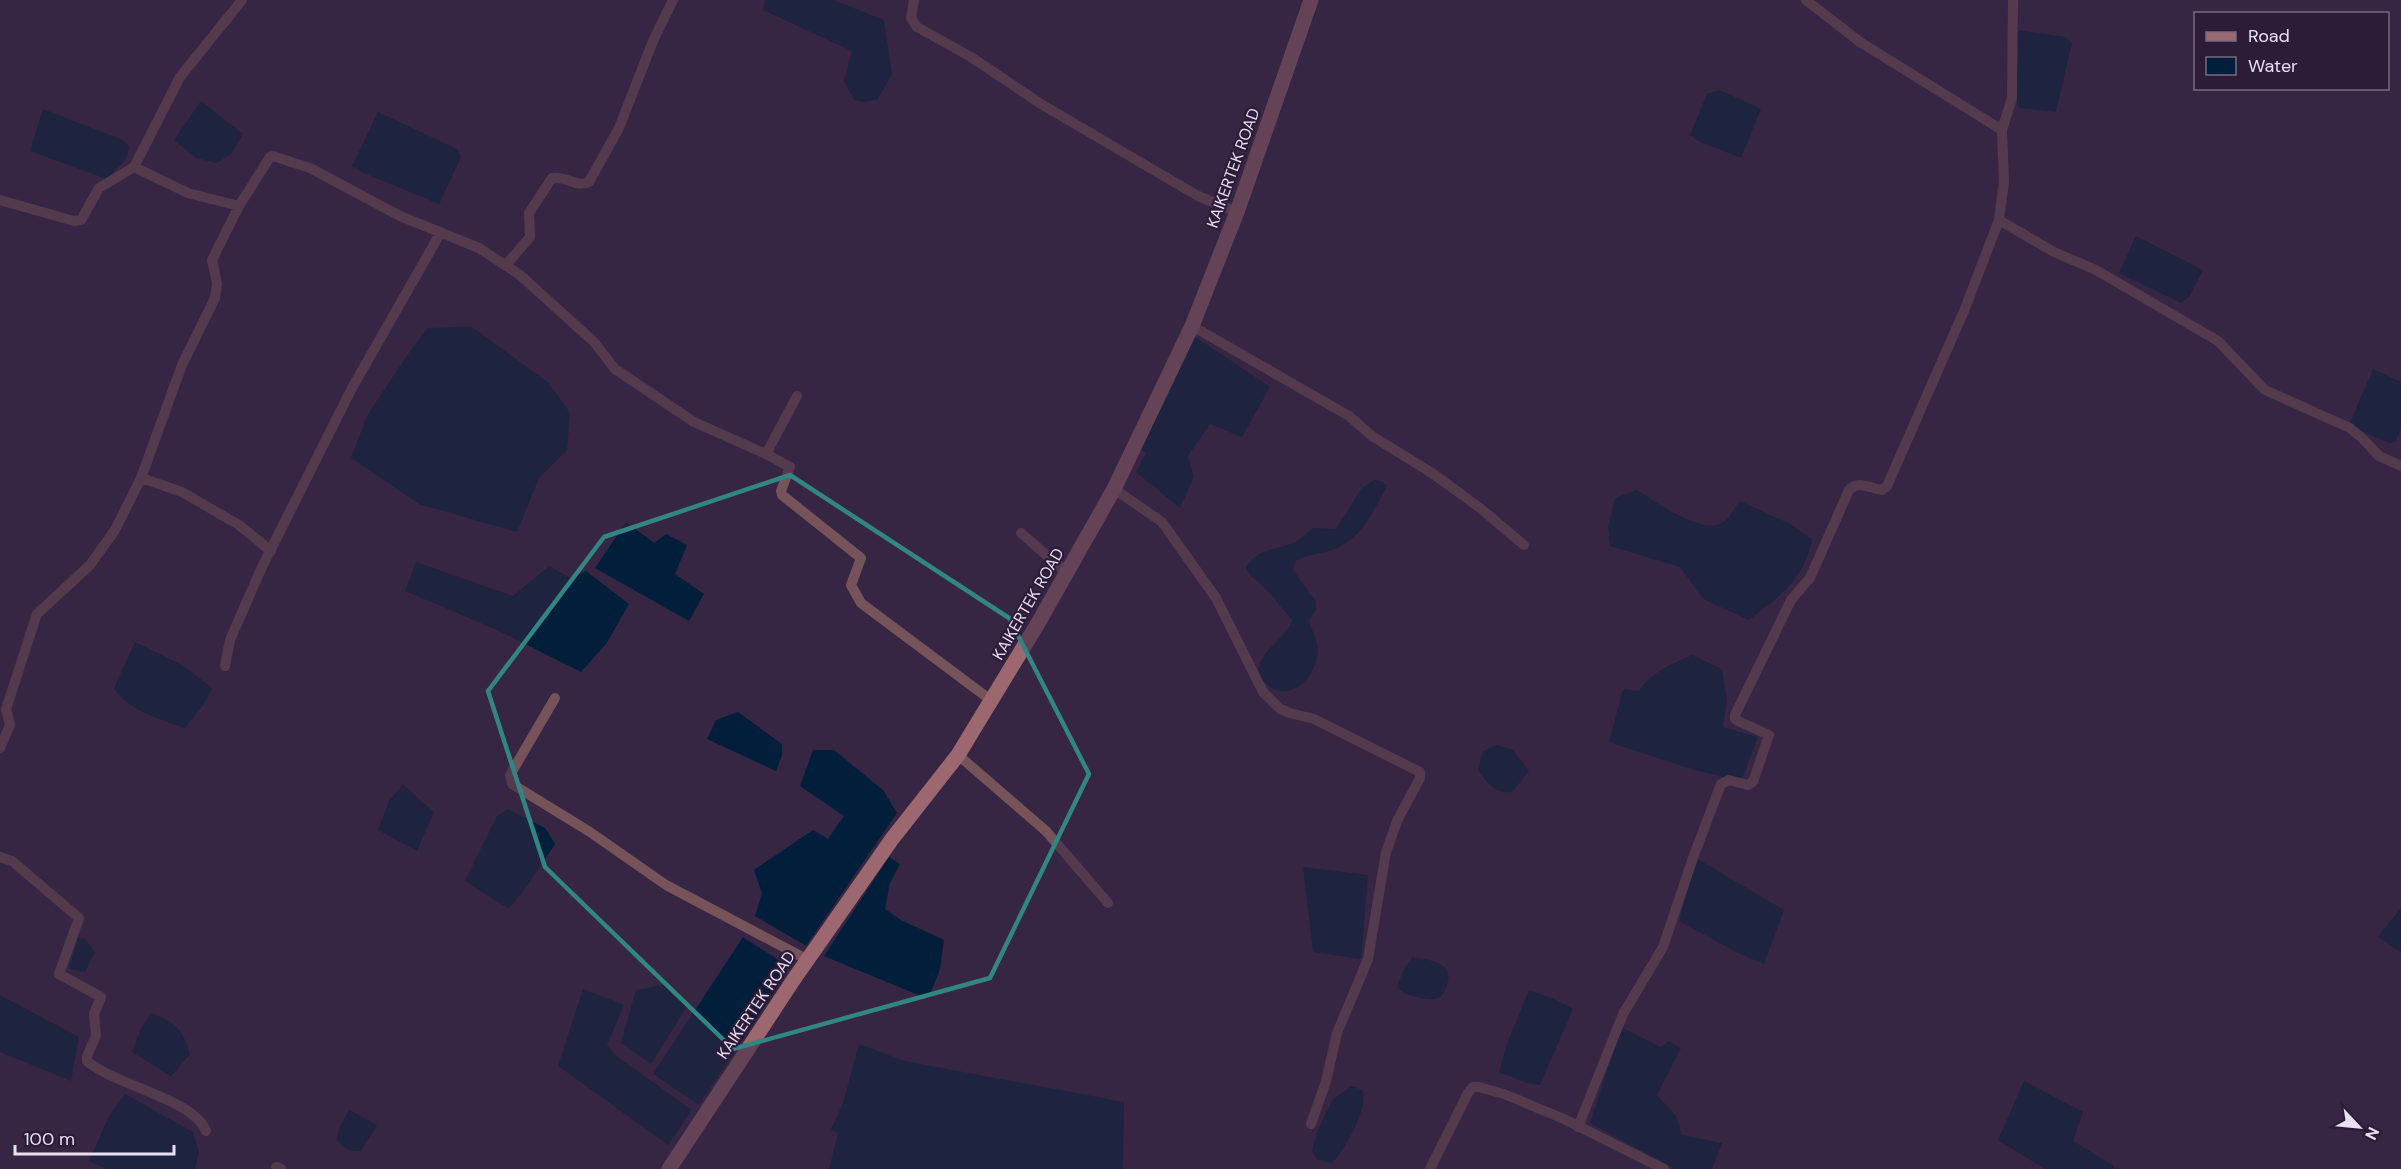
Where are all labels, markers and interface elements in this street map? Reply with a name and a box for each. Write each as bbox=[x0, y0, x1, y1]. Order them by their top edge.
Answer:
legend bbox=[2194, 12, 2389, 90]
text: Road bbox=[2248, 24, 2290, 48]
text: Water bbox=[2248, 54, 2298, 78]
street label: KAIKERTEK ROAD bbox=[1202, 105, 1264, 231]
street label: KAIKERTEK ROAD bbox=[987, 544, 1069, 664]
street label: KAIKERTEK ROAD bbox=[712, 947, 800, 1063]
north arrow bbox=[2329, 1097, 2389, 1157]
scale bar bbox=[15, 1118, 174, 1156]
text: N bbox=[2360, 1124, 2384, 1143]
text: 100 m bbox=[24, 1127, 75, 1151]

